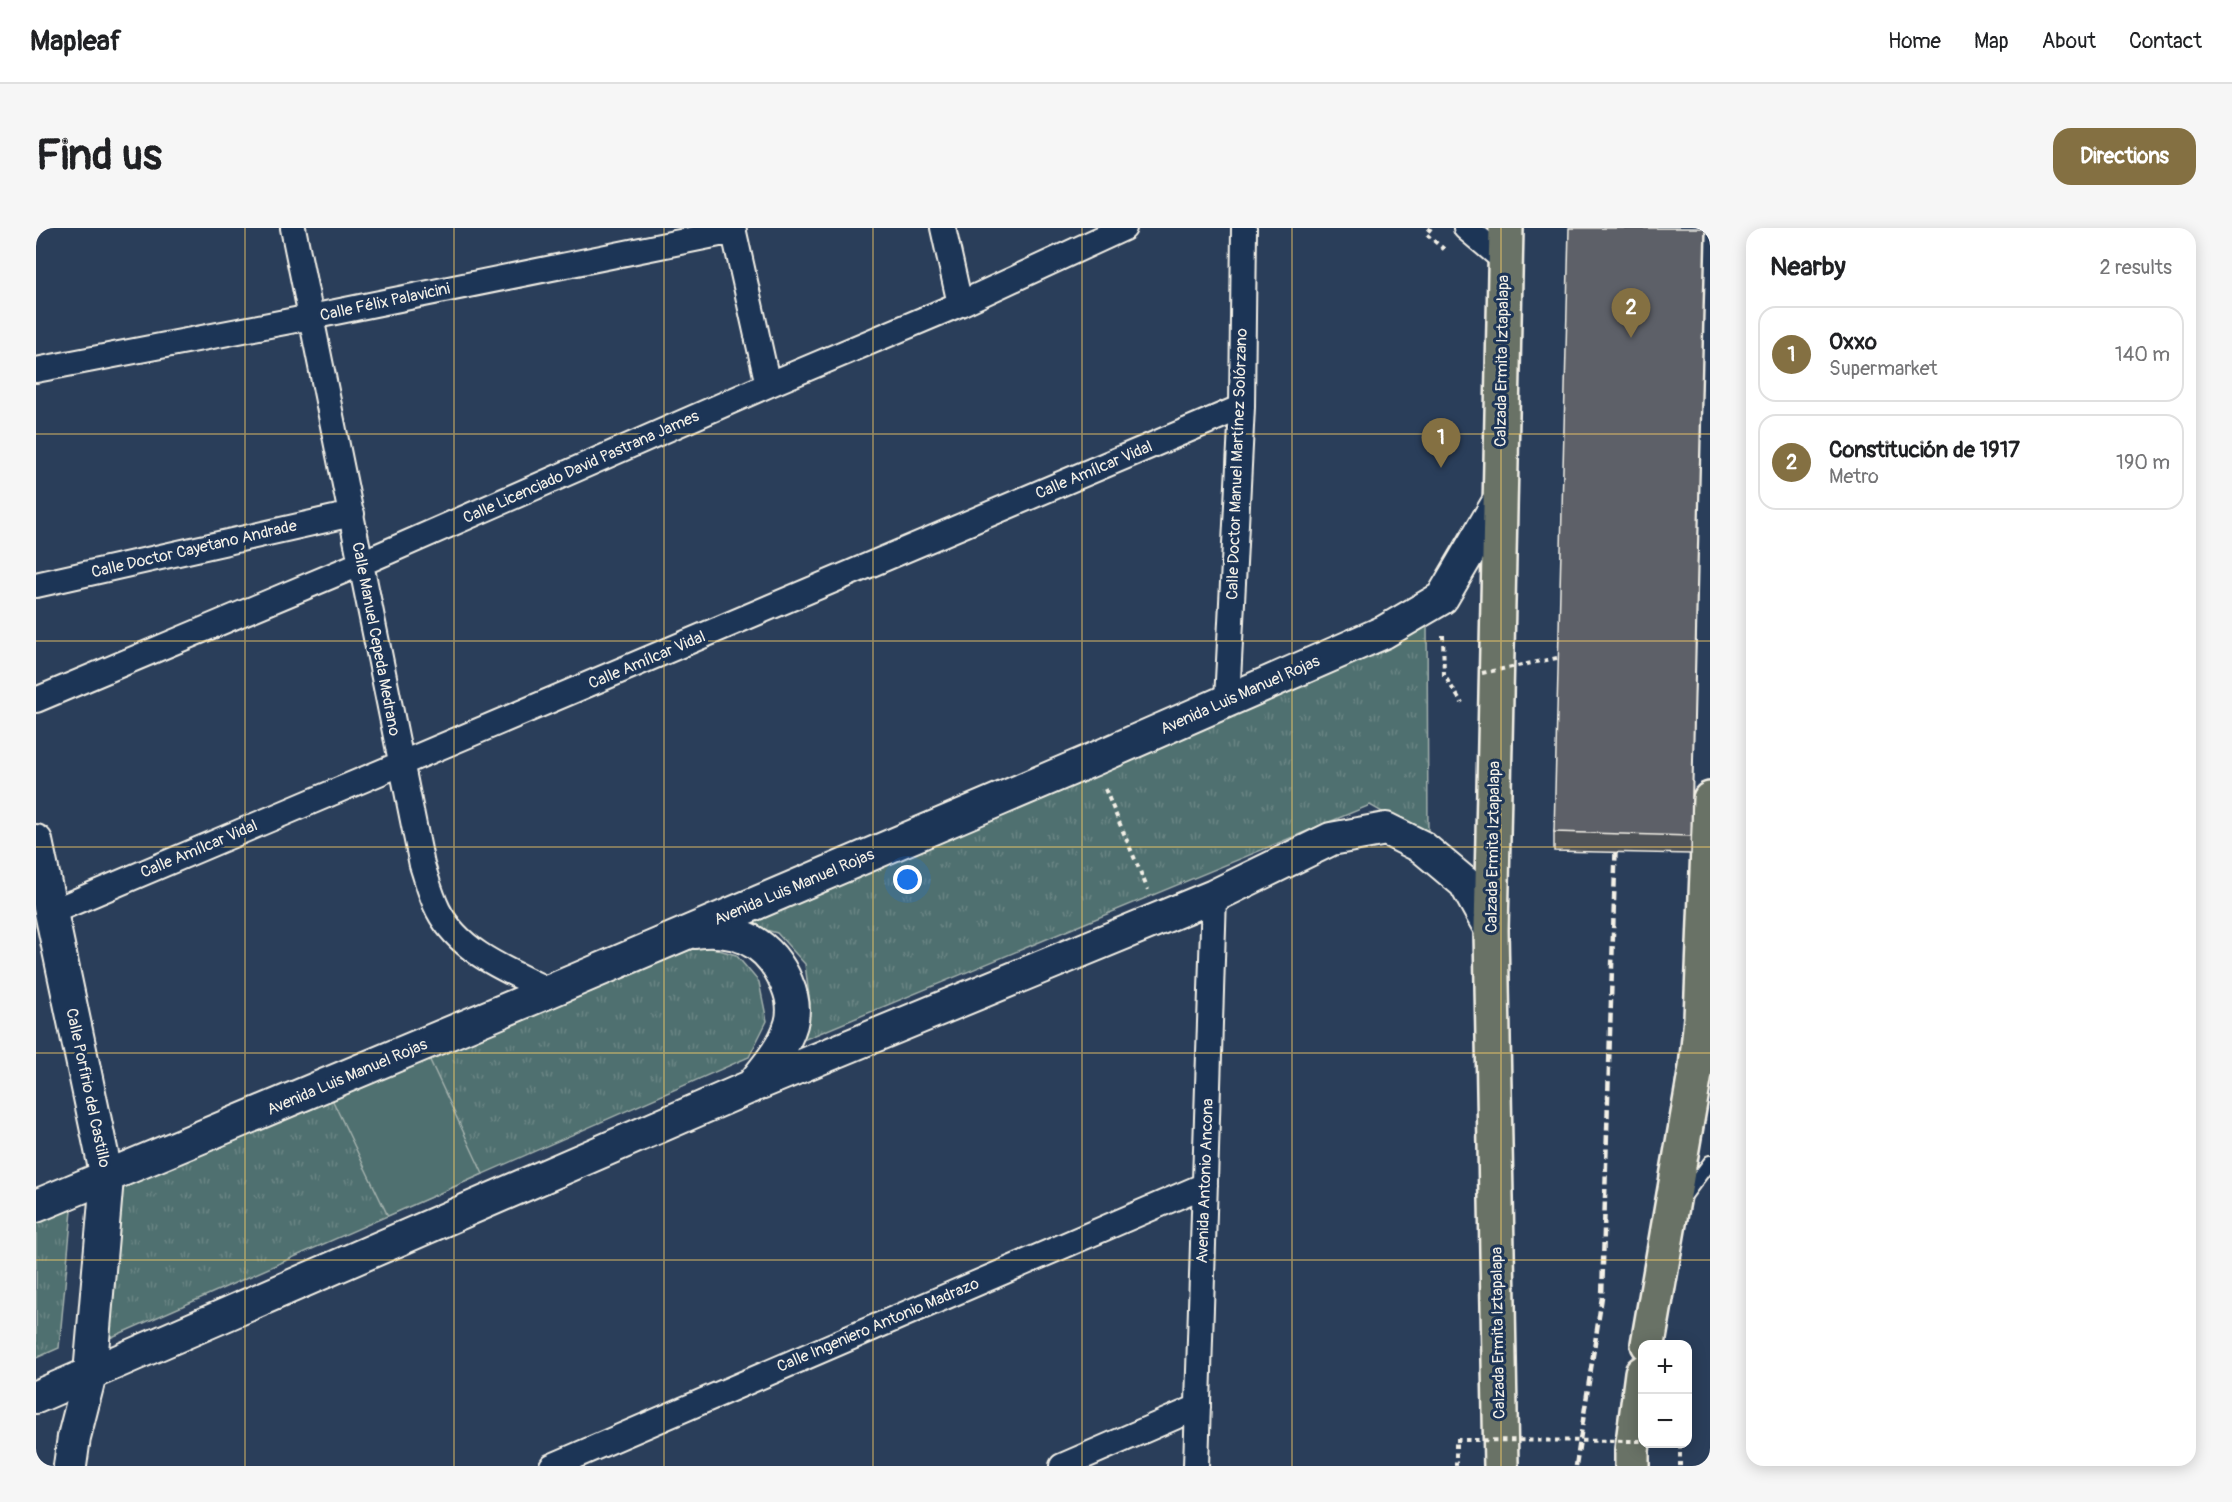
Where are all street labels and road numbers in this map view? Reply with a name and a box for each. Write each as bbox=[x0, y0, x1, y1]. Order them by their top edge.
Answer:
street label: Calzada Ermita Iztapalapa bbox=[1490, 275, 1514, 447]
street label: Calle Félix Palavicini bbox=[318, 278, 452, 326]
street label: Calle Doctor Manuel Martínez Solórzano bbox=[1222, 327, 1252, 600]
street label: Calle Licenciado David Pastrana James bbox=[460, 406, 702, 528]
street label: Calle Amílcar Vidal bbox=[1033, 436, 1155, 504]
street label: Calle Doctor Cayetano Andrade bbox=[89, 516, 299, 582]
street label: Calle Manuel Cepeda Medrano bbox=[347, 540, 405, 738]
street label: Calle Amílcar Vidal bbox=[586, 626, 708, 694]
street label: Avenida Luis Manuel Rojas bbox=[1157, 651, 1323, 739]
street label: Calzada Ermita Iztapalapa bbox=[1481, 761, 1505, 933]
street label: Calle Amílcar Vidal bbox=[138, 815, 260, 883]
street label: Avenida Luis Manuel Rojas bbox=[711, 844, 877, 930]
street label: Calle Porfirio del Castillo bbox=[61, 1006, 115, 1170]
street label: Avenida Luis Manuel Rojas bbox=[264, 1034, 430, 1120]
street label: Avenida Antonio Ancona bbox=[1192, 1098, 1218, 1264]
street label: Calzada Ermita Iztapalapa bbox=[1486, 1247, 1510, 1419]
street label: Calle Ingeniero Antonio Madrazo bbox=[774, 1273, 982, 1377]

